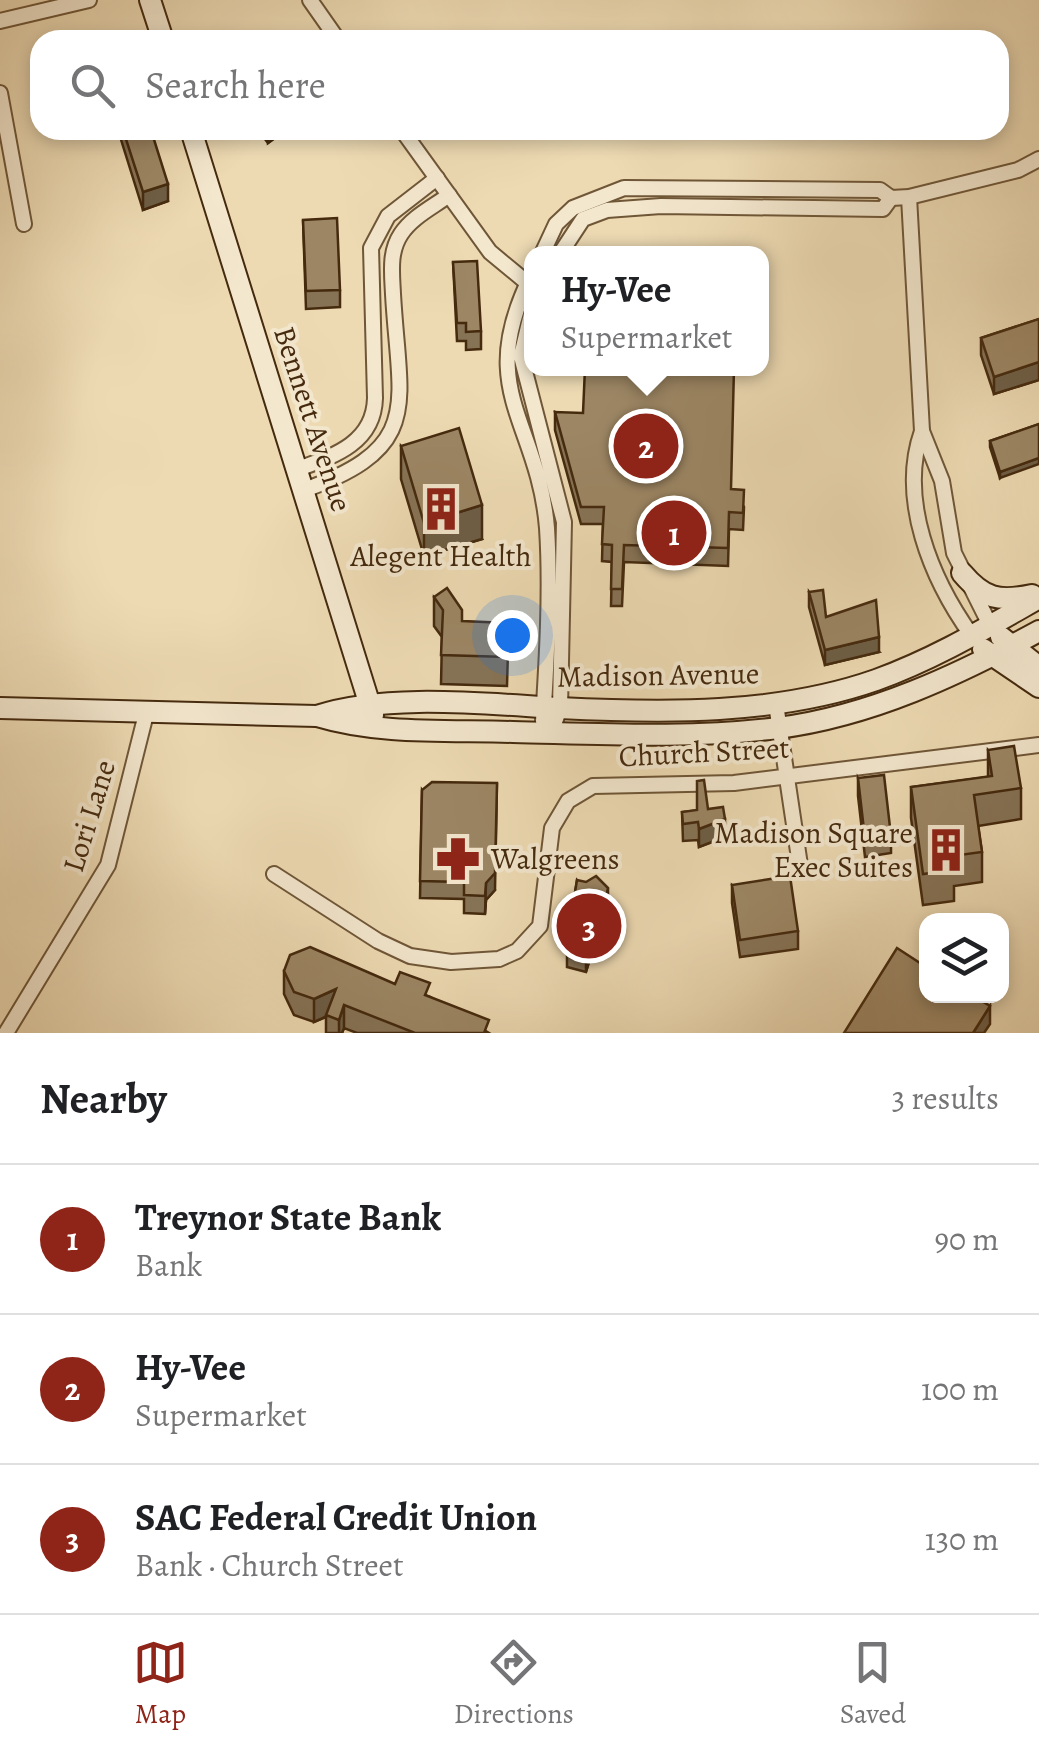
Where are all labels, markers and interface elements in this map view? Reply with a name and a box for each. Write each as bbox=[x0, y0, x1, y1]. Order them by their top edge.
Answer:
search box bbox=[30, 30, 1009, 140]
icon: search bbox=[65, 58, 120, 113]
text: Search here bbox=[145, 59, 326, 111]
popup bbox=[524, 246, 769, 376]
text: Hy-Vee bbox=[561, 263, 672, 315]
text: Supermarket bbox=[561, 315, 732, 359]
street label: Bennett Avenue bbox=[264, 321, 362, 517]
pin: 2 bbox=[614, 408, 678, 484]
building icon: Alegent Health bbox=[417, 485, 465, 533]
pin: 1 bbox=[642, 496, 706, 570]
place label: Alegent Health bbox=[350, 536, 531, 576]
your location bbox=[487, 610, 538, 661]
street label: Madison Avenue bbox=[556, 653, 760, 697]
street label: Church Street bbox=[618, 728, 790, 776]
street label: Lori Lane bbox=[53, 755, 125, 877]
place label: Madison Square Exec Suites bbox=[714, 813, 913, 887]
building icon: Madison Square Exec Suites bbox=[922, 826, 970, 874]
pharmacy icon: Walgreens bbox=[434, 835, 482, 883]
place label: Walgreens bbox=[490, 839, 619, 879]
pin: 3 bbox=[556, 888, 622, 964]
map controls bbox=[919, 913, 1009, 1003]
button: layers bbox=[919, 913, 1009, 1003]
text: Nearby bbox=[40, 1070, 167, 1127]
text: 3 results bbox=[892, 1076, 999, 1120]
text: Treynor State Bank bbox=[135, 1191, 441, 1243]
text: 1 bbox=[67, 1217, 78, 1261]
text: 90 m bbox=[934, 1217, 999, 1261]
text: Bank bbox=[135, 1243, 202, 1287]
text: Hy-Vee bbox=[135, 1341, 246, 1393]
text: 2 bbox=[65, 1367, 80, 1411]
text: 100 m bbox=[921, 1367, 999, 1411]
text: Supermarket bbox=[135, 1393, 307, 1437]
text: SAC Federal Credit Union bbox=[135, 1491, 537, 1543]
text: 3 bbox=[66, 1517, 79, 1561]
text: 130 m bbox=[925, 1517, 999, 1561]
text: Bank · Church Street bbox=[135, 1543, 404, 1587]
tab: Map bbox=[133, 1635, 188, 1733]
tab: Directions bbox=[454, 1635, 574, 1733]
tab: Saved bbox=[840, 1635, 906, 1733]

